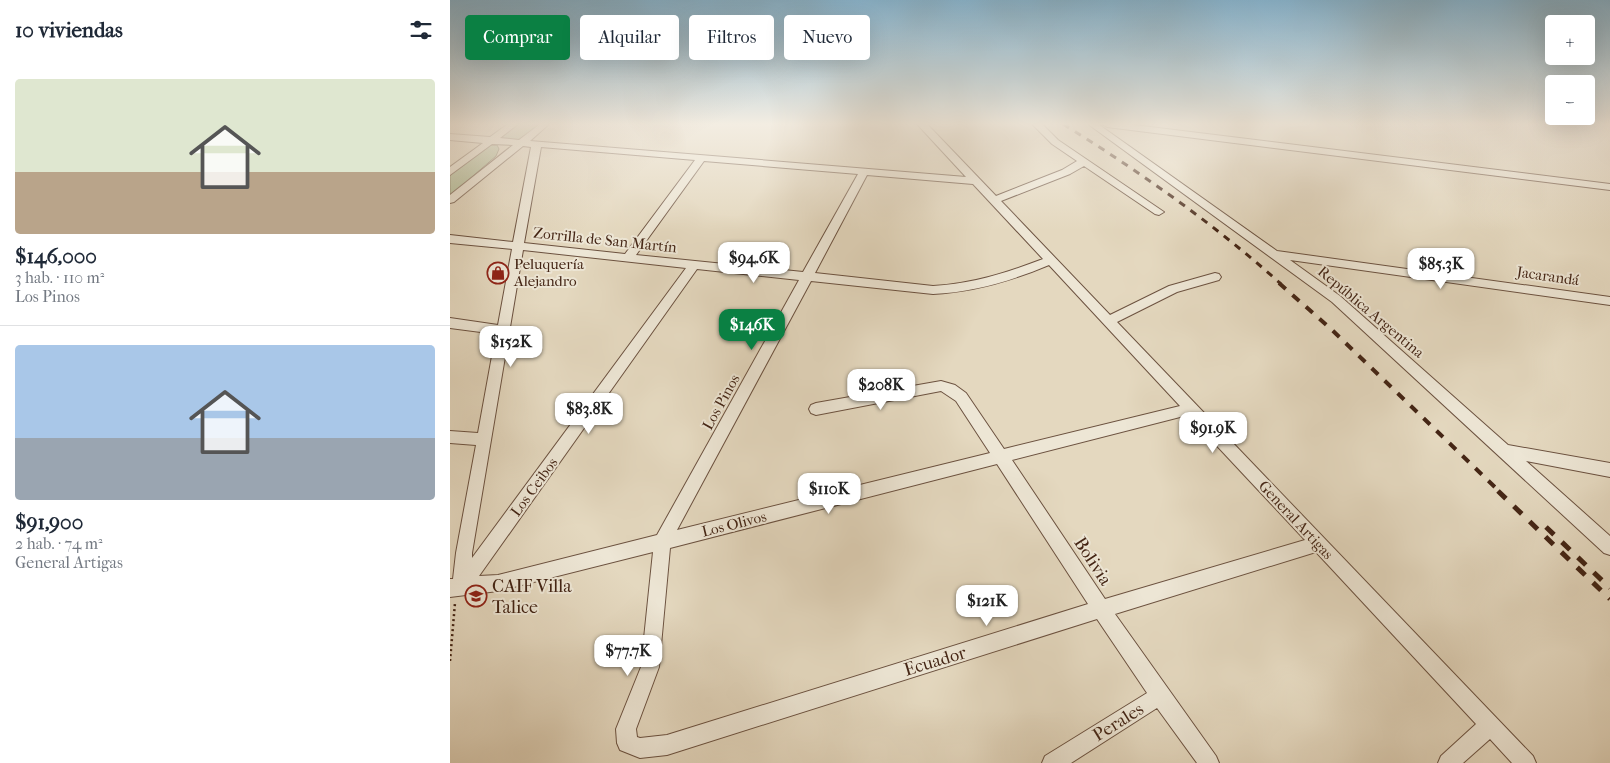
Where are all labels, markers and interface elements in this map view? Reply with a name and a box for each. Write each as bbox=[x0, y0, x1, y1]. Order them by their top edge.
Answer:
chip: Comprar bbox=[465, 15, 570, 60]
chip: Alquilar bbox=[580, 15, 679, 60]
chip: Filtros bbox=[689, 15, 774, 60]
chip: Nuevo bbox=[784, 15, 870, 60]
map controls bbox=[1545, 15, 1595, 125]
button: + bbox=[1545, 15, 1595, 65]
icon: filters bbox=[407, 16, 435, 44]
text: 10 viviendas bbox=[15, 18, 123, 42]
button: − bbox=[1545, 75, 1595, 125]
icon: home bbox=[180, 112, 270, 202]
street label: Zorrilla de San Martín bbox=[532, 224, 678, 257]
pin: $94.6K bbox=[713, 242, 795, 284]
text: $146,000 bbox=[15, 244, 97, 268]
text: $94.6K bbox=[729, 248, 779, 267]
pin: $85.3K bbox=[1400, 248, 1482, 290]
text: $85.3K bbox=[1418, 254, 1464, 273]
place label: Peluquería Alejandro bbox=[513, 255, 585, 290]
shop icon: Peluquería Alejandro bbox=[486, 261, 510, 285]
street label: República Argentina bbox=[1314, 262, 1429, 362]
street label: Jacarandá bbox=[1515, 263, 1581, 289]
text: 3 hab. · 110 m² bbox=[15, 268, 104, 287]
text: Los Pinos bbox=[15, 287, 80, 306]
pin: $146K bbox=[717, 308, 787, 351]
text: $146K bbox=[730, 315, 774, 334]
pin: $152K bbox=[476, 326, 546, 368]
text: $152K bbox=[490, 332, 532, 351]
pin: $208K bbox=[846, 368, 916, 411]
street label: Los Pinos bbox=[698, 371, 744, 433]
text: $208K bbox=[858, 375, 904, 394]
icon: home bbox=[180, 377, 270, 467]
pin: $83.8K bbox=[548, 392, 630, 435]
text: $83.8K bbox=[566, 399, 612, 418]
pin: $91.9K bbox=[1172, 412, 1254, 454]
text: $91.9K bbox=[1190, 418, 1236, 437]
street label: Los Ceibos bbox=[507, 454, 562, 520]
pin: $110K bbox=[794, 472, 864, 515]
street label: General Artigas bbox=[1255, 477, 1337, 563]
text: $110K bbox=[809, 479, 849, 498]
street label: Los Olivos bbox=[700, 507, 769, 541]
text: $91,900 bbox=[15, 510, 83, 534]
street label: Bolivia bbox=[1069, 533, 1116, 590]
text: 2 hab. · 74 m² bbox=[15, 534, 103, 553]
text: General Artigas bbox=[15, 553, 123, 572]
place label: CAIF Villa Talice bbox=[492, 576, 572, 618]
school or university icon: CAIF Villa Talice bbox=[464, 584, 488, 608]
pin: $121K bbox=[952, 584, 1022, 627]
text: $121K bbox=[967, 591, 1007, 610]
pin: $77.7K bbox=[587, 634, 669, 677]
text: $77.7K bbox=[605, 641, 651, 660]
street label: Ecuador bbox=[902, 642, 969, 681]
street label: Perales bbox=[1089, 699, 1148, 746]

